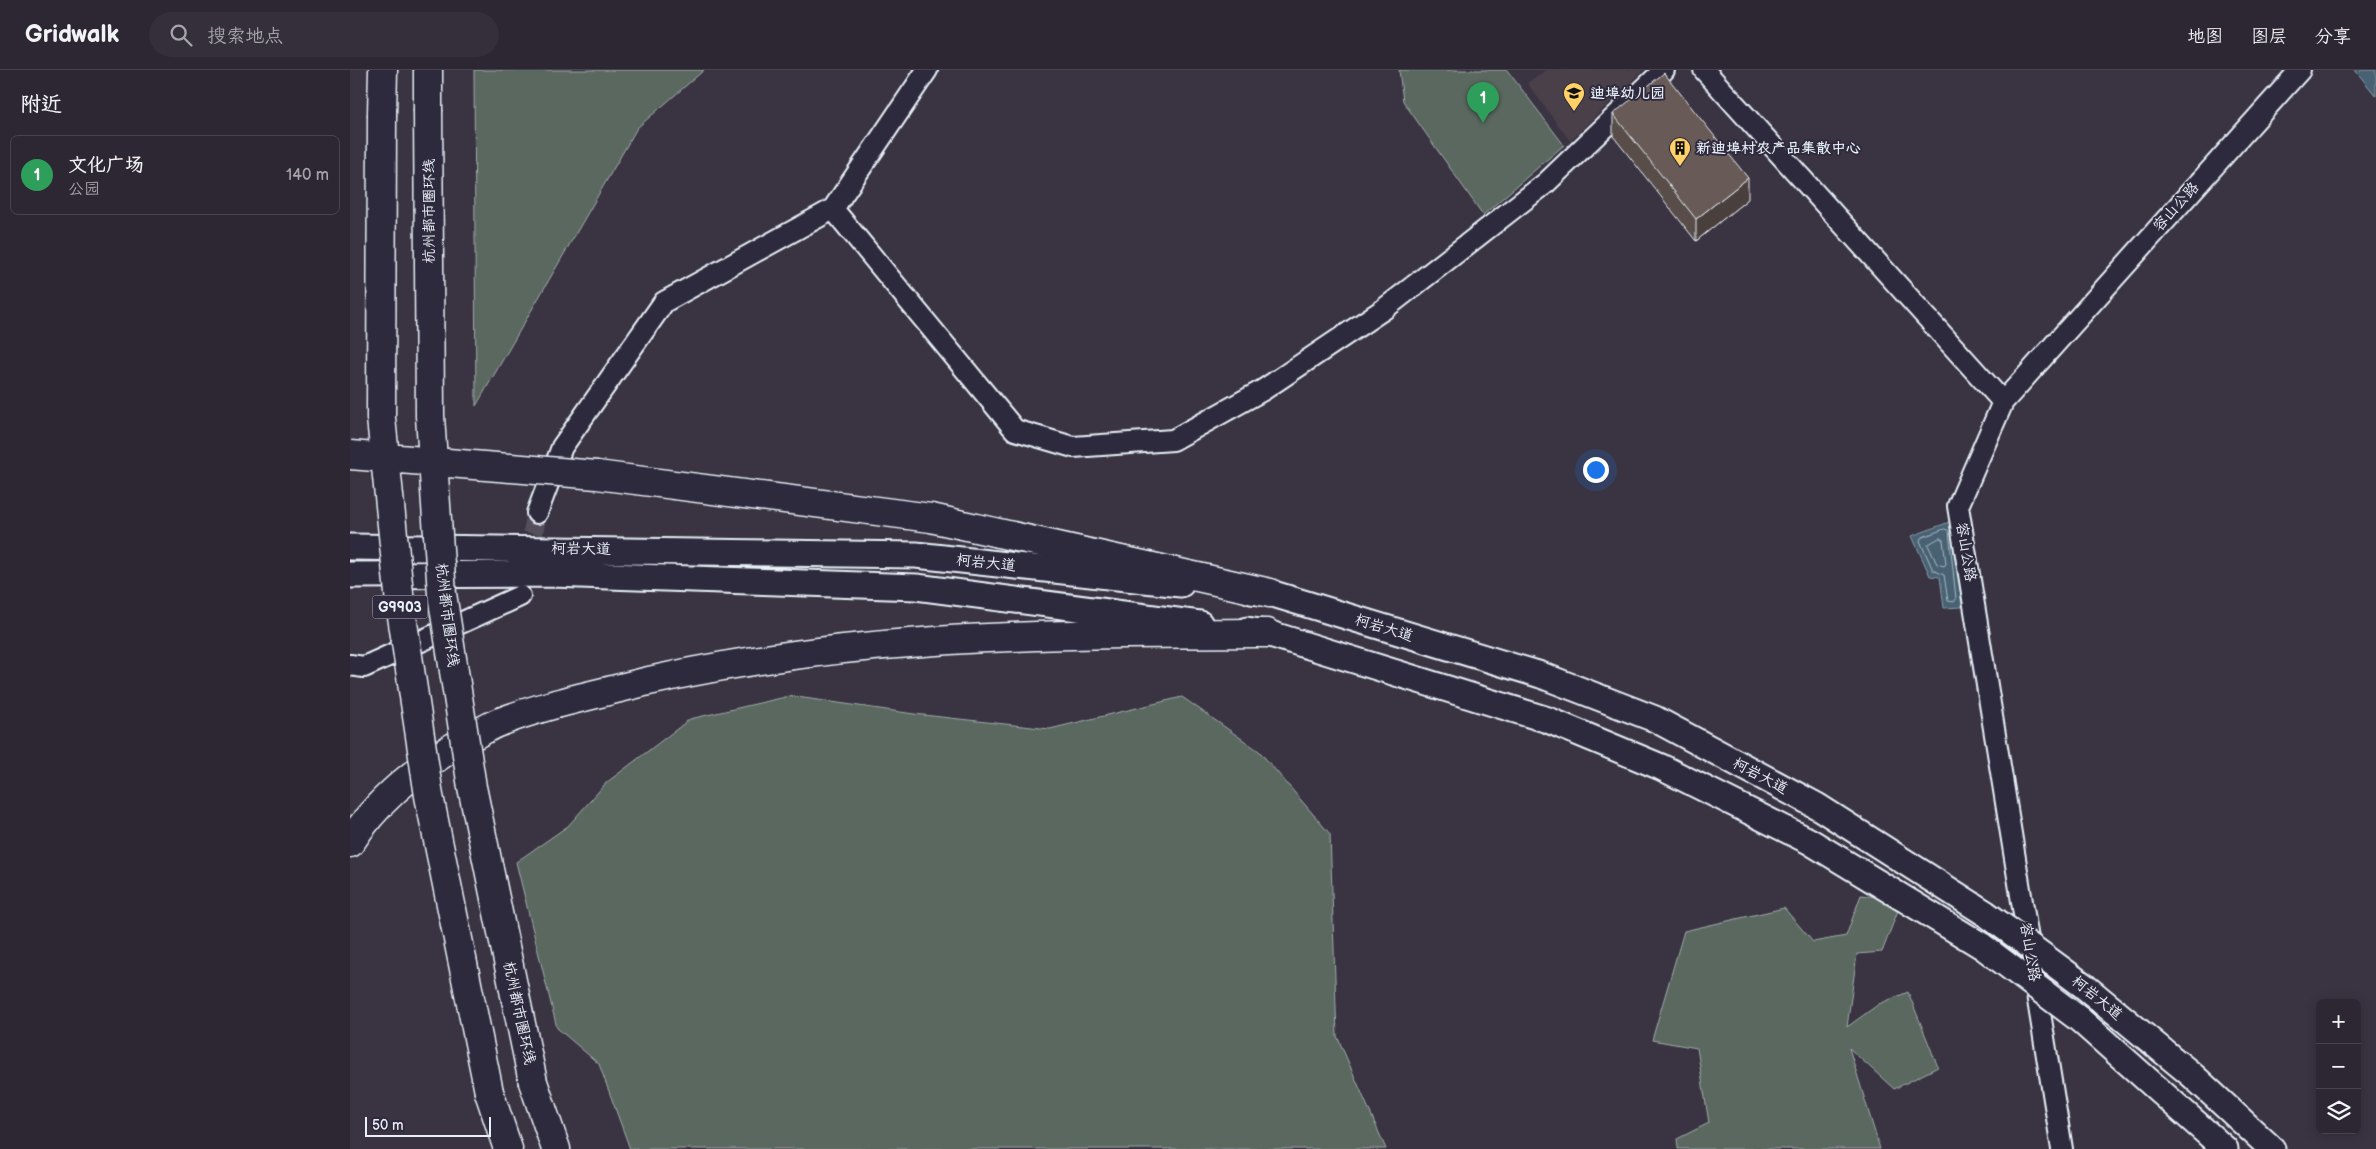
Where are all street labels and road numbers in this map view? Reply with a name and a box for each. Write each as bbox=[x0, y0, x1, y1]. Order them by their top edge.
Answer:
street label: 杭州都市圈环线 bbox=[420, 158, 439, 264]
street label: 容山公路 bbox=[2149, 178, 2203, 236]
street label: 容山公路 bbox=[1952, 521, 1980, 583]
street label: 柯岩大道 bbox=[551, 539, 611, 559]
street label: 柯岩大道 bbox=[955, 550, 1017, 576]
street label: 杭州都市圈环线 bbox=[431, 562, 463, 668]
road number: G9903 bbox=[372, 596, 428, 618]
street label: 柯岩大道 bbox=[1353, 610, 1415, 646]
street label: 柯岩大道 bbox=[1729, 754, 1791, 798]
street label: 容山公路 bbox=[2016, 921, 2044, 983]
street label: 杭州都市圈环线 bbox=[499, 960, 539, 1066]
street label: 柯岩大道 bbox=[2068, 972, 2126, 1024]

